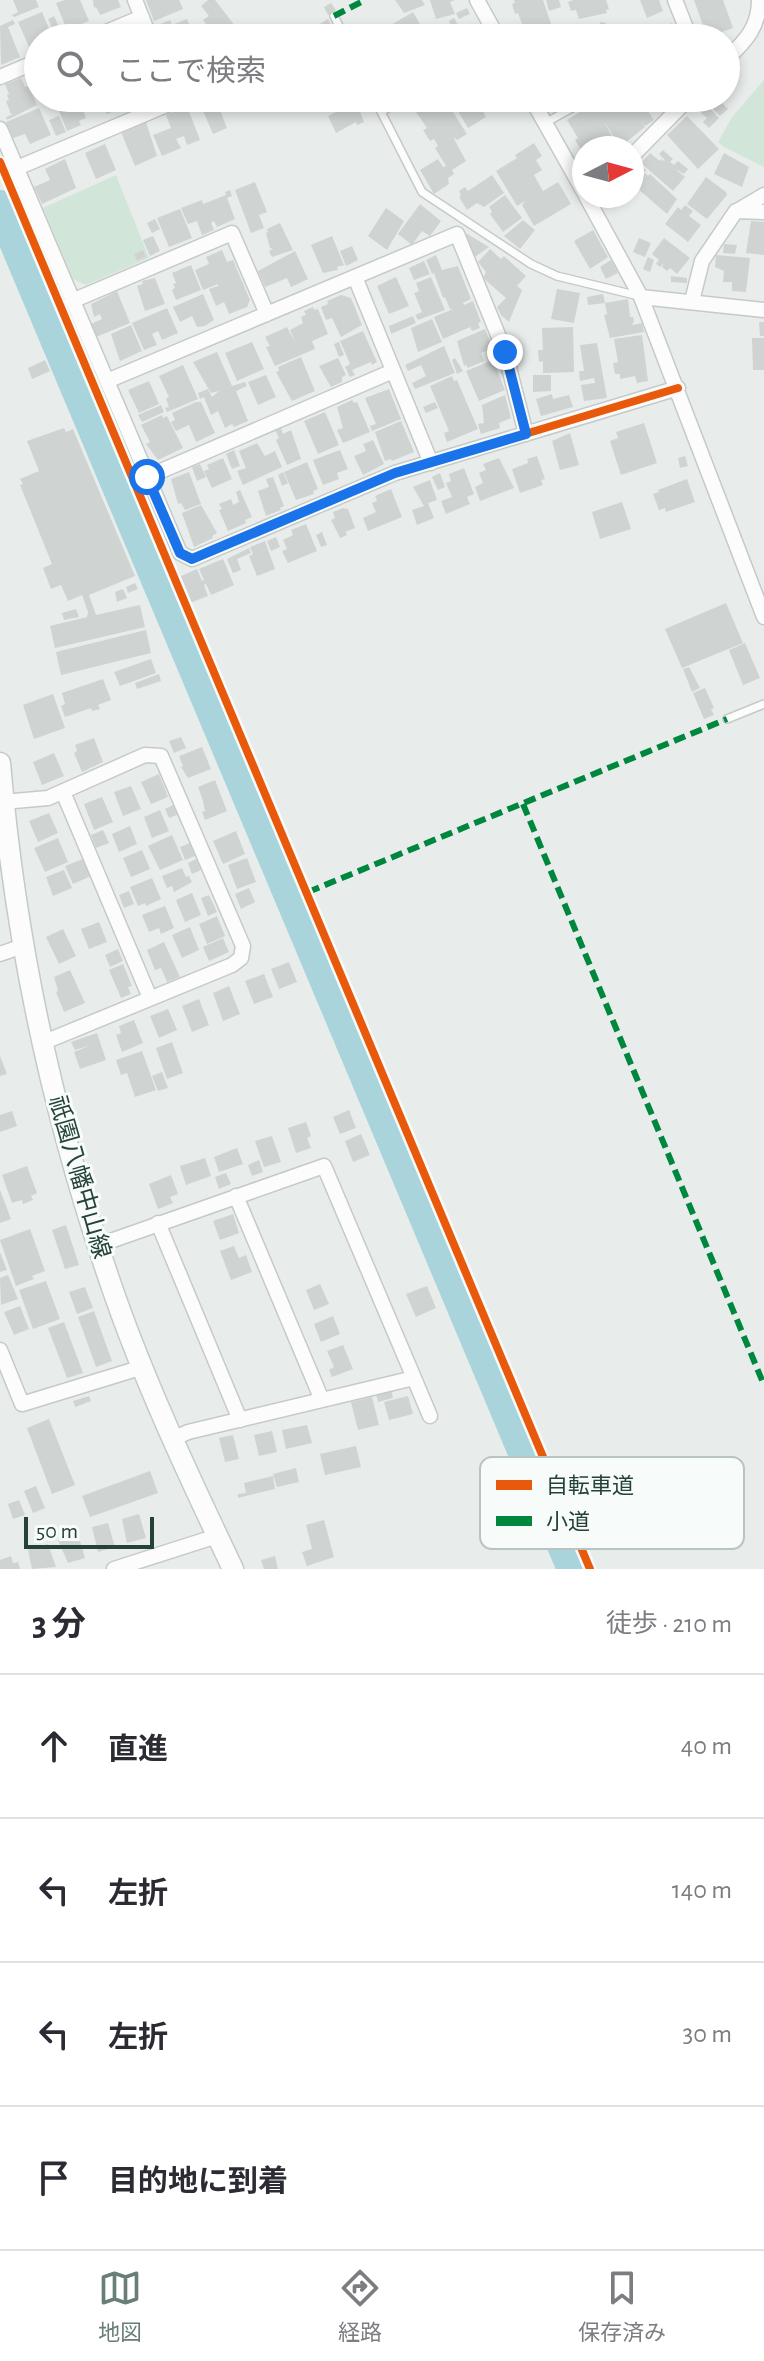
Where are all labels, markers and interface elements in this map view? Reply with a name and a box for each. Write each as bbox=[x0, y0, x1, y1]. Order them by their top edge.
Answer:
search box bbox=[24, 24, 740, 112]
icon: search bbox=[52, 46, 96, 90]
text: ここで検索 bbox=[116, 57, 266, 87]
north arrow bbox=[572, 136, 644, 208]
route end bbox=[487, 334, 523, 370]
route start bbox=[129, 459, 165, 495]
street label: 祇園八幡中山線 bbox=[44, 1093, 116, 1261]
legend bbox=[480, 1457, 744, 1549]
text: 自転車道 bbox=[546, 1474, 634, 1497]
text: 小道 bbox=[546, 1510, 590, 1533]
scale bar bbox=[24, 1513, 154, 1549]
text: 50 m bbox=[36, 1520, 78, 1542]
text: 3 分 bbox=[32, 1608, 86, 1642]
text: 徒歩 · 210 m bbox=[606, 1611, 732, 1637]
icon: ahead bbox=[32, 1724, 76, 1768]
text: 40 m bbox=[681, 1733, 732, 1759]
text: 直進 bbox=[108, 1735, 168, 1765]
icon: left bbox=[32, 1868, 76, 1912]
text: 140 m bbox=[672, 1877, 732, 1903]
text: 左折 bbox=[108, 1879, 168, 1909]
icon: left bbox=[32, 2012, 76, 2056]
text: 30 m bbox=[682, 2021, 732, 2047]
text: 左折 bbox=[108, 2023, 168, 2053]
icon: arrive bbox=[32, 2156, 76, 2200]
text: 目的地に到着 bbox=[108, 2167, 288, 2197]
tab: 地図 bbox=[98, 2266, 142, 2346]
tab: 経路 bbox=[338, 2266, 382, 2346]
tab: 保存済み bbox=[578, 2266, 666, 2346]

